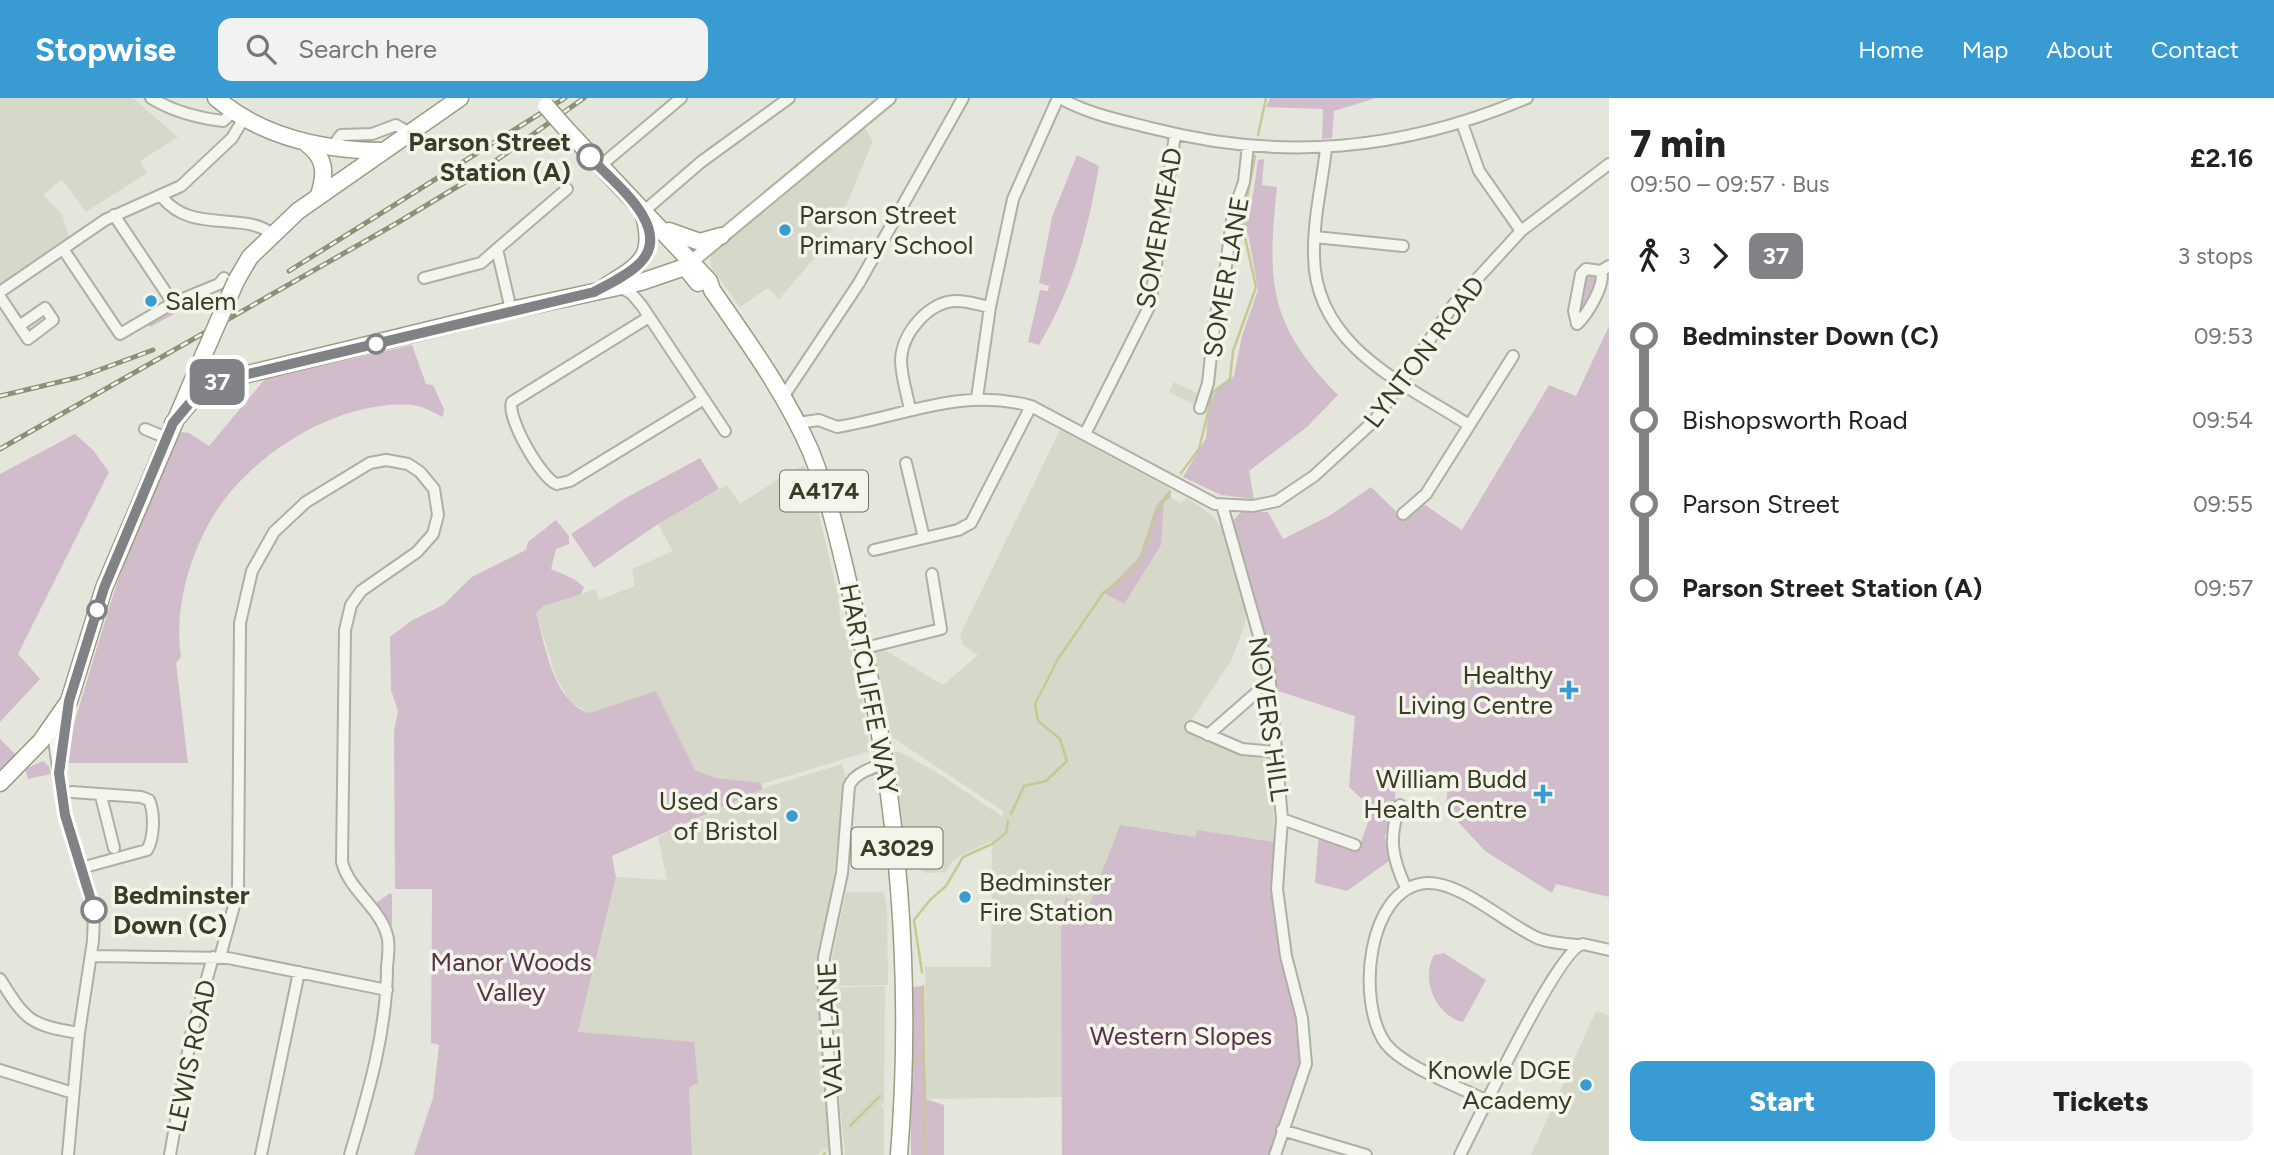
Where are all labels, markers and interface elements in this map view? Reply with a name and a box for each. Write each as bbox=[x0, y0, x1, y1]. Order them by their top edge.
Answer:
search box bbox=[218, 18, 708, 81]
text: Stopwise bbox=[35, 30, 176, 69]
icon: search bbox=[242, 30, 280, 68]
text: Search here bbox=[298, 33, 437, 65]
text: Home bbox=[1858, 35, 1924, 64]
text: Map bbox=[1962, 35, 2008, 64]
text: About bbox=[2046, 35, 2113, 64]
text: Contact bbox=[2151, 35, 2239, 64]
text: 7 min bbox=[1630, 121, 1726, 167]
place label: Parson Street Station (A) bbox=[408, 126, 571, 188]
text: £2.16 bbox=[2190, 142, 2253, 174]
marker: Parson Street Station (A) bbox=[577, 144, 603, 170]
street label: SOMERMEAD bbox=[1129, 145, 1189, 311]
text: 09:50 – 09:57 · Bus bbox=[1630, 170, 1830, 198]
street label: SOMER LANE bbox=[1196, 194, 1256, 360]
place label: Parson Street Primary School bbox=[799, 199, 973, 261]
marker: Parson Street Primary School bbox=[777, 222, 793, 238]
icon: walk bbox=[1630, 237, 1668, 275]
icon: forward bbox=[1701, 237, 1739, 275]
text: 37 bbox=[1763, 241, 1789, 270]
text: 3 bbox=[1678, 242, 1691, 270]
text: 3 stops bbox=[2178, 242, 2253, 270]
street label: LYNTON ROAD bbox=[1356, 270, 1492, 434]
place label: Salem bbox=[165, 285, 236, 317]
marker: Salem bbox=[143, 293, 159, 309]
text: Bedminster Down (C) bbox=[1682, 320, 1939, 352]
text: 09:53 bbox=[2194, 322, 2253, 350]
unlabelled marker bbox=[366, 334, 386, 354]
line badge: 37 bbox=[186, 359, 248, 405]
text: 37 bbox=[204, 367, 230, 396]
text: Bishopsworth Road bbox=[1682, 404, 1908, 436]
text: 09:54 bbox=[2192, 406, 2253, 434]
road number: A4174 bbox=[780, 470, 868, 512]
text: Parson Street bbox=[1682, 488, 1840, 520]
text: 09:55 bbox=[2193, 490, 2253, 518]
text: Parson Street Station (A) bbox=[1682, 572, 1982, 604]
text: 09:57 bbox=[2194, 574, 2253, 602]
street label: HARTCLIFFE WAY bbox=[833, 581, 905, 797]
unlabelled marker bbox=[87, 600, 107, 620]
street label: NOVERS HILL bbox=[1242, 635, 1296, 804]
place label: Healthy Living Centre bbox=[1397, 659, 1553, 721]
marker: Healthy Living Centre bbox=[1559, 680, 1579, 700]
place label: William Budd Health Centre bbox=[1363, 763, 1527, 825]
marker: William Budd Health Centre bbox=[1533, 784, 1553, 804]
place label: Used Cars of Bristol bbox=[659, 785, 778, 847]
marker: Used Cars of Bristol bbox=[784, 808, 800, 824]
road number: A3029 bbox=[852, 828, 942, 868]
place label: Bedminster Fire Station bbox=[979, 866, 1113, 928]
place label: Bedminster Down (C) bbox=[113, 879, 250, 941]
marker: Bedminster Fire Station bbox=[957, 889, 973, 905]
marker: Bedminster Down (C) bbox=[81, 897, 107, 923]
park label: Manor Woods Valley bbox=[430, 946, 592, 1008]
street label: VALE LANE bbox=[810, 961, 850, 1099]
street label: LEWIS ROAD bbox=[159, 977, 223, 1135]
park label: Western Slopes bbox=[1090, 1020, 1272, 1052]
place label: Knowle DGE Academy bbox=[1427, 1054, 1572, 1116]
button: Start bbox=[1630, 1061, 1935, 1141]
button: Tickets bbox=[1949, 1061, 2253, 1141]
marker: Knowle DGE Academy bbox=[1578, 1077, 1594, 1093]

